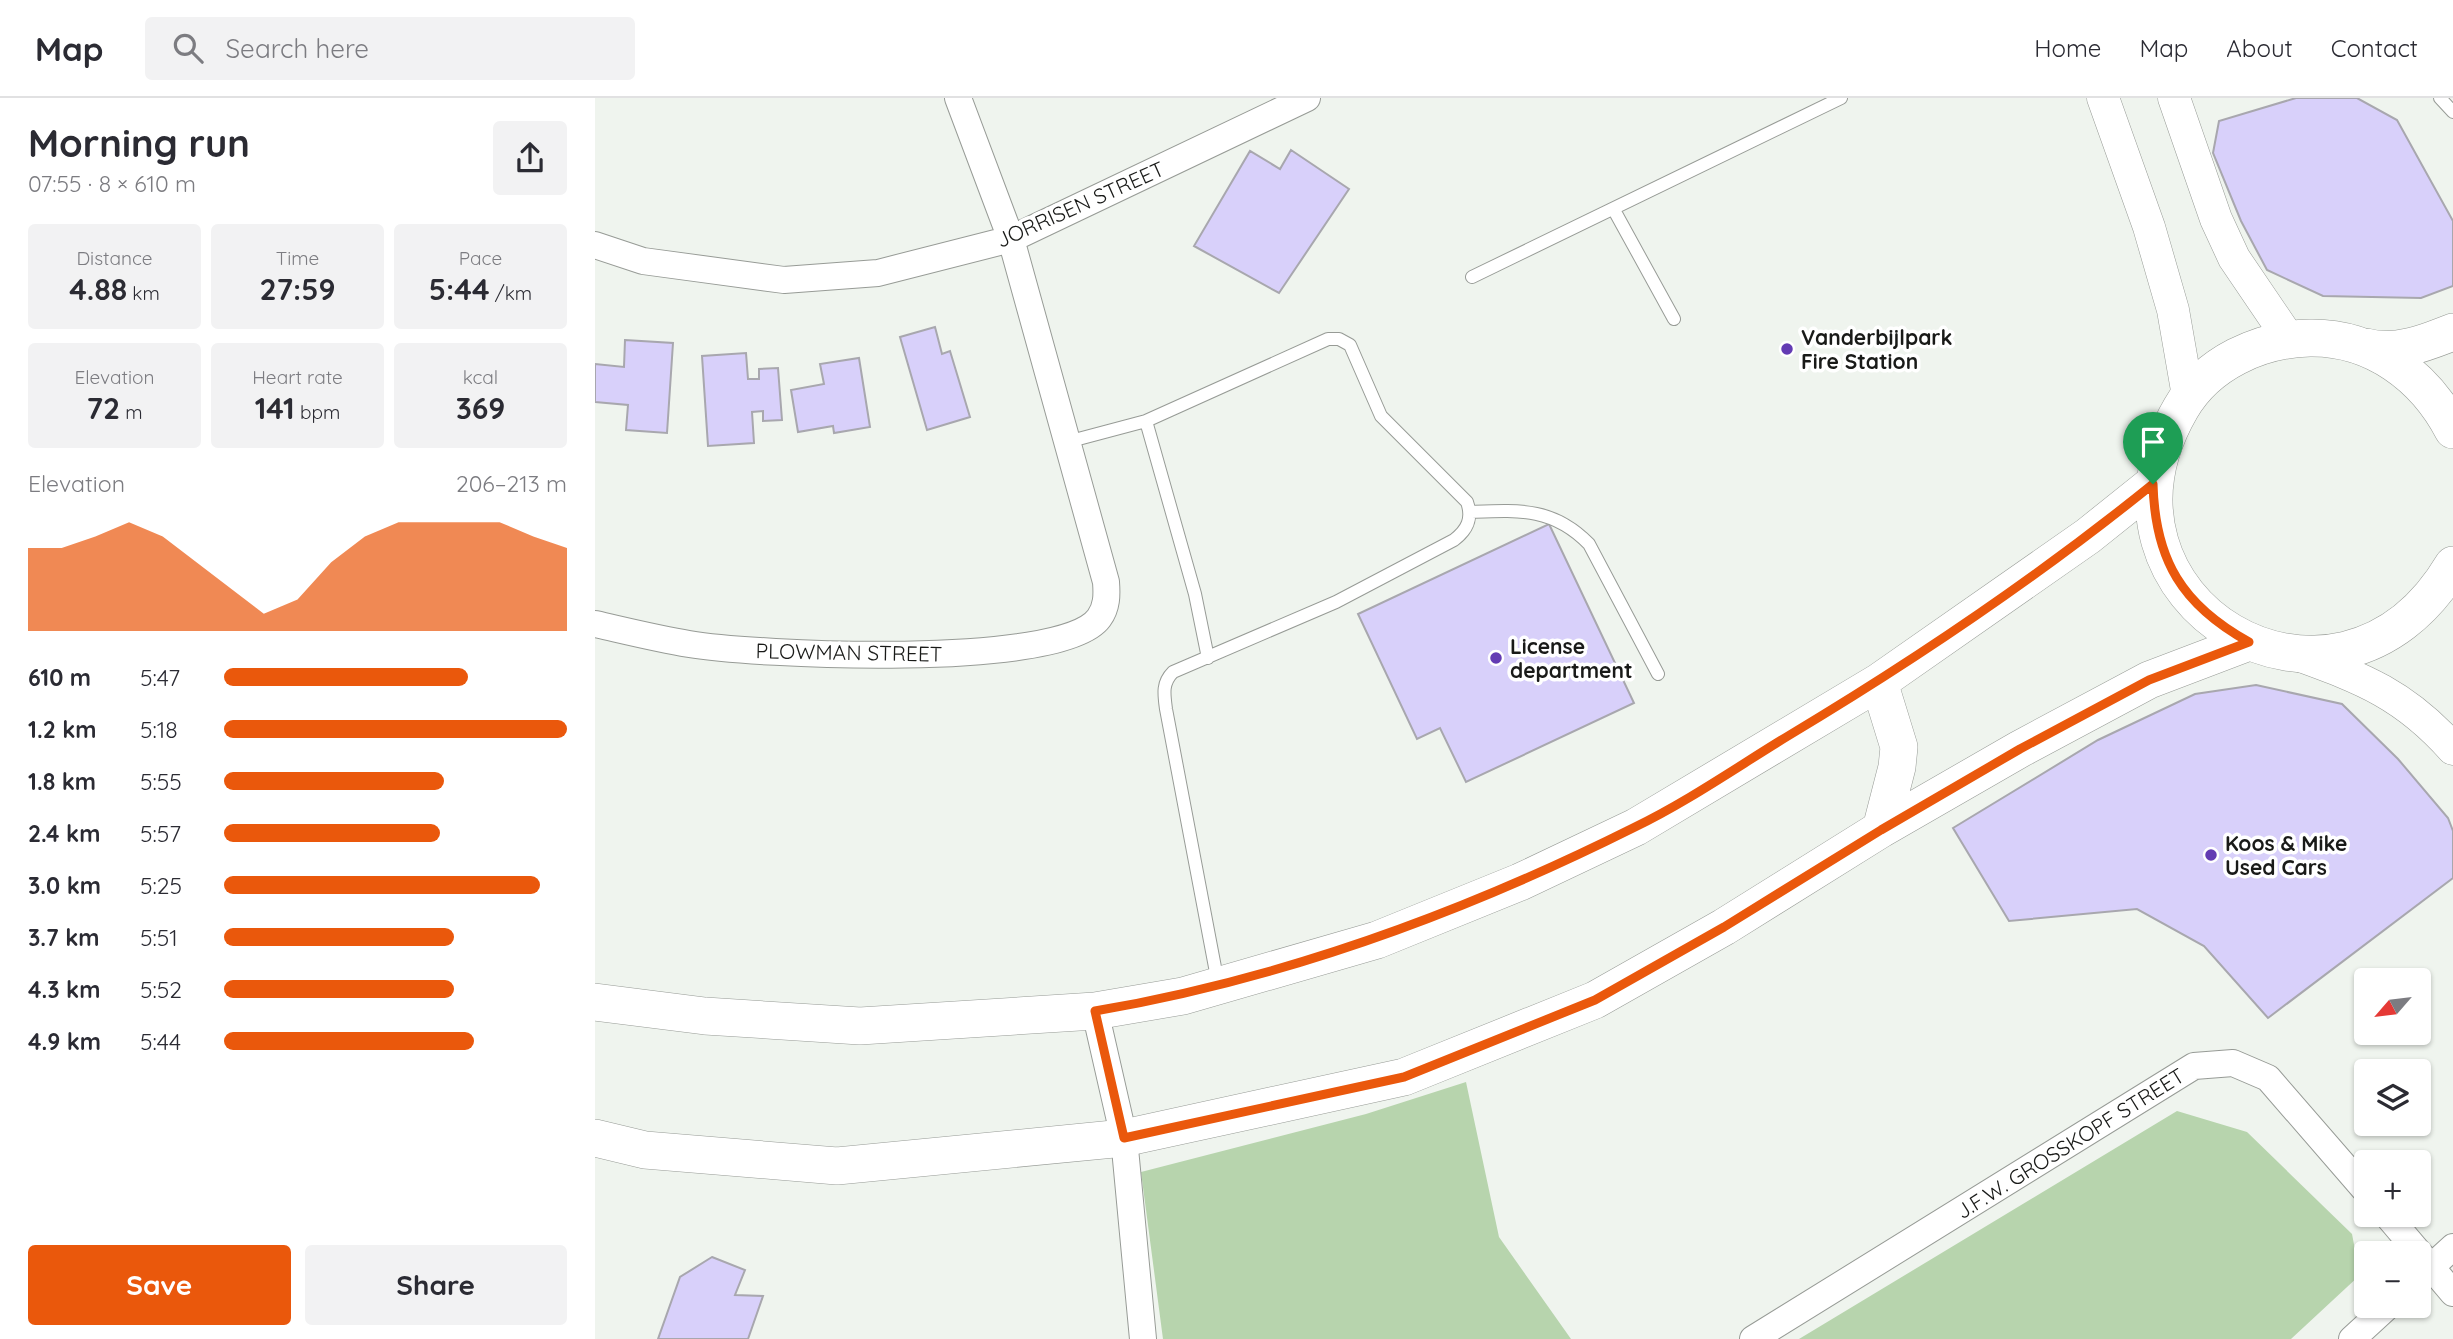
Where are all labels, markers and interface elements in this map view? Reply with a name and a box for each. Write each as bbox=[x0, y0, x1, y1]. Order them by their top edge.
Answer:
search box bbox=[145, 17, 635, 80]
text: Map bbox=[35, 28, 103, 69]
icon: search bbox=[169, 29, 207, 67]
text: Search here bbox=[225, 32, 369, 65]
text: Home bbox=[2034, 33, 2101, 63]
text: Map bbox=[2139, 33, 2188, 63]
text: About bbox=[2226, 33, 2293, 63]
text: Contact bbox=[2331, 33, 2418, 63]
text: Morning run bbox=[28, 119, 250, 167]
button: share bbox=[493, 121, 567, 195]
street label: JORRISEN STREET bbox=[992, 155, 1168, 253]
text: 07:55 · 8 × 610 m bbox=[28, 169, 196, 198]
text: Distance bbox=[76, 246, 153, 270]
text: Time bbox=[276, 246, 319, 270]
text: Pace bbox=[459, 246, 502, 270]
text: 4.88 bbox=[69, 270, 127, 308]
text: 27:59 bbox=[259, 270, 336, 308]
text: 5:44 bbox=[429, 270, 490, 308]
text: km bbox=[127, 281, 160, 305]
text: /km bbox=[490, 281, 532, 305]
place label: Vanderbijlpark Fire Station bbox=[1801, 324, 1952, 374]
marker: Vanderbijlpark Fire Station bbox=[1779, 341, 1795, 357]
text: Elevation bbox=[74, 365, 155, 389]
text: Heart rate bbox=[252, 365, 343, 389]
text: kcal bbox=[463, 365, 498, 389]
text: 72 bbox=[86, 389, 120, 427]
text: 141 bbox=[255, 389, 295, 427]
text: 369 bbox=[456, 389, 505, 427]
text: m bbox=[120, 400, 143, 424]
text: bpm bbox=[295, 400, 340, 424]
pin bbox=[2123, 412, 2183, 484]
icon: arrive bbox=[2134, 423, 2172, 461]
text: Elevation bbox=[28, 469, 125, 498]
text: 206–213 m bbox=[456, 469, 567, 498]
place label: License department bbox=[1510, 633, 1633, 683]
street label: PLOWMAN STREET bbox=[755, 637, 943, 667]
marker: License department bbox=[1488, 650, 1504, 666]
text: 610 m bbox=[28, 663, 91, 692]
text: 5:47 bbox=[140, 663, 180, 692]
text: 1.2 km bbox=[28, 715, 97, 744]
text: 5:18 bbox=[140, 715, 178, 744]
text: 1.8 km bbox=[28, 767, 96, 796]
text: 5:55 bbox=[140, 767, 182, 796]
text: 2.4 km bbox=[28, 819, 100, 848]
text: 5:57 bbox=[140, 819, 181, 848]
place label: Koos & Mike Used Cars bbox=[2225, 830, 2347, 880]
marker: Koos & Mike Used Cars bbox=[2203, 847, 2219, 863]
text: 3.0 km bbox=[28, 871, 101, 900]
text: 5:25 bbox=[140, 871, 182, 900]
text: 3.7 km bbox=[28, 923, 99, 952]
text: 5:51 bbox=[140, 923, 178, 952]
north arrow bbox=[2354, 968, 2431, 1045]
map controls bbox=[2354, 968, 2431, 1318]
text: 4.3 km bbox=[28, 975, 100, 1004]
text: 5:52 bbox=[140, 975, 182, 1004]
text: 4.9 km bbox=[28, 1027, 101, 1056]
text: 5:44 bbox=[140, 1027, 181, 1056]
button: layers bbox=[2354, 1059, 2431, 1136]
street label: J.F.W. GROSSKOPF STREET bbox=[1951, 1062, 2189, 1224]
button: + bbox=[2354, 1150, 2431, 1227]
button: − bbox=[2354, 1241, 2431, 1318]
button: Save bbox=[28, 1245, 291, 1325]
button: Share bbox=[305, 1245, 567, 1325]

